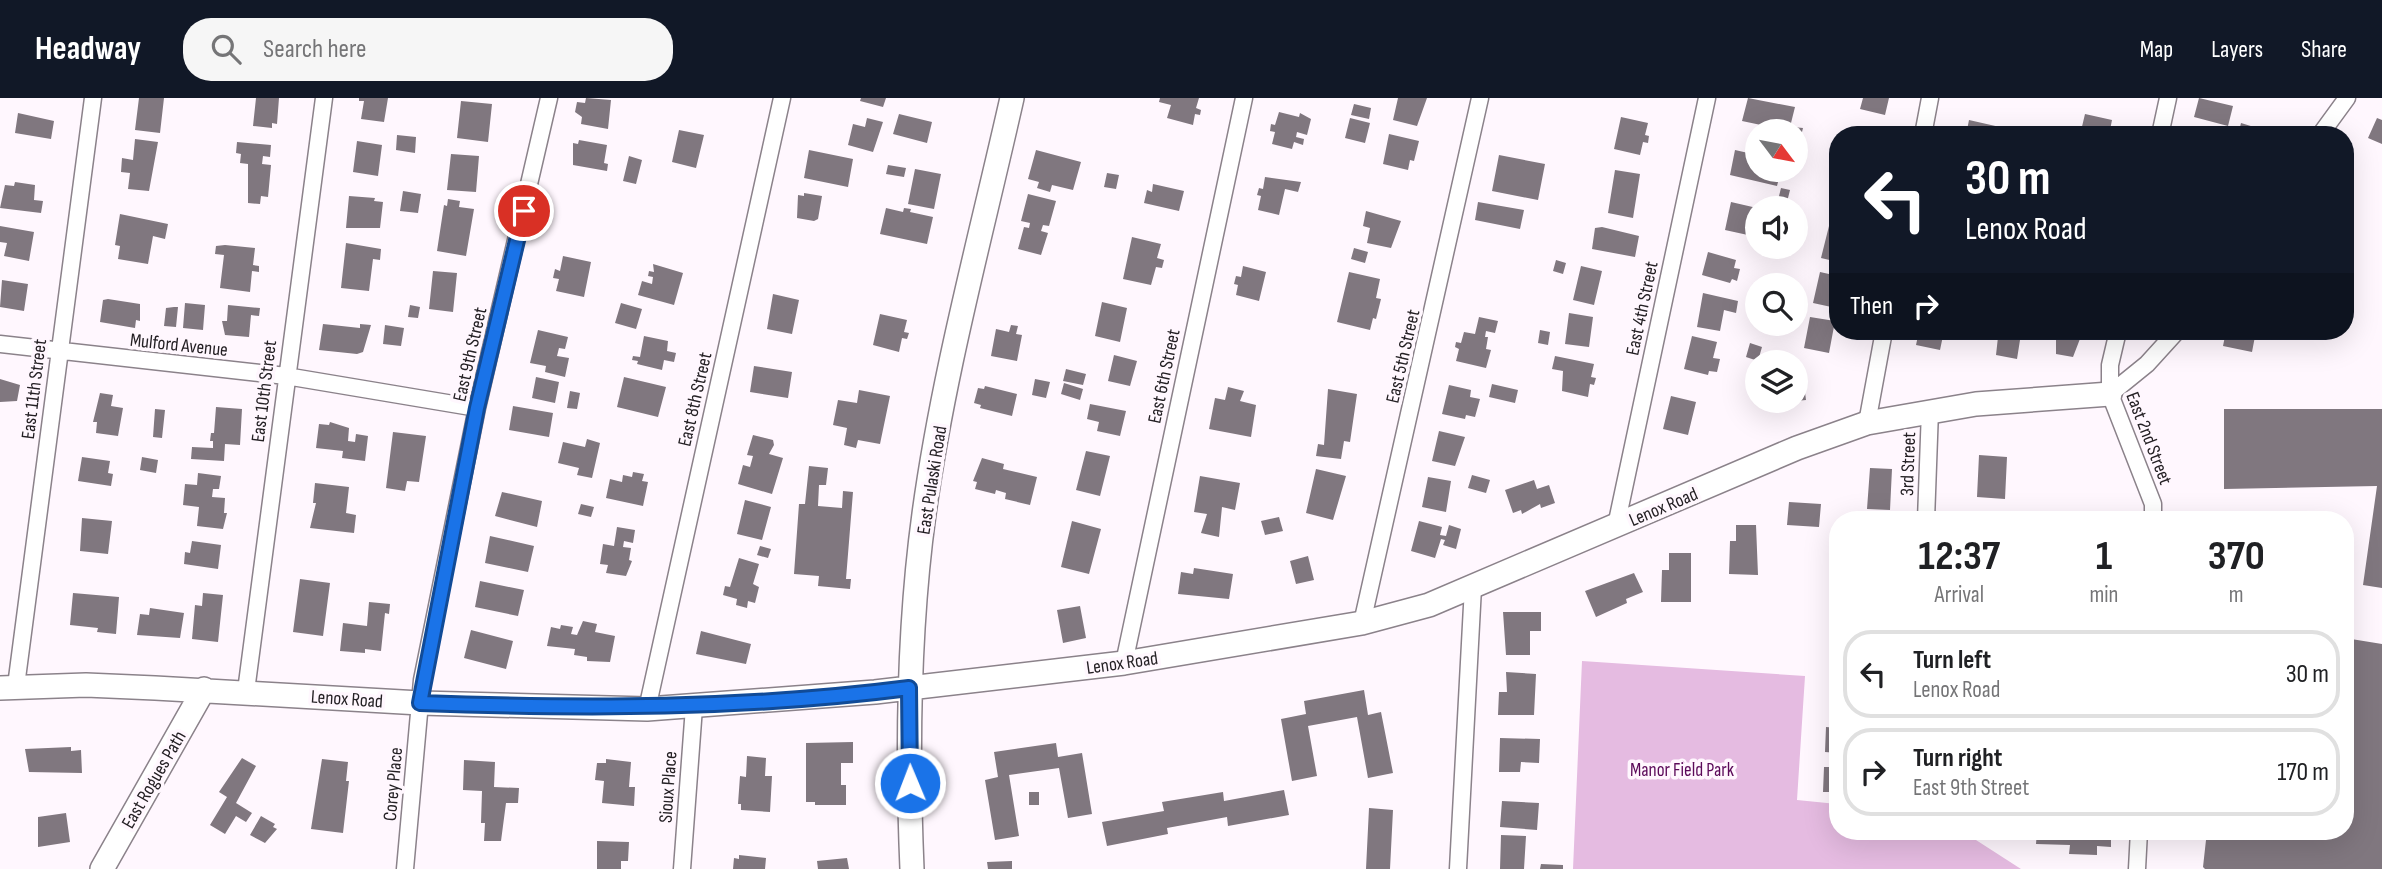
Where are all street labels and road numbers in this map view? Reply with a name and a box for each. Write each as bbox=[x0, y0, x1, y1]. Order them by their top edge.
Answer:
street label: East 4th Street bbox=[1621, 259, 1664, 357]
street label: East 9th Street bbox=[448, 305, 493, 404]
street label: East 5th Street bbox=[1382, 307, 1425, 405]
street label: East 6th Street bbox=[1143, 327, 1186, 426]
street label: Mulford Avenue bbox=[129, 329, 229, 362]
street label: East 11th Street bbox=[17, 338, 52, 441]
street label: East 10th Street bbox=[247, 339, 282, 444]
street label: East 8th Street bbox=[673, 350, 717, 449]
street label: East 2nd Street bbox=[2120, 389, 2177, 488]
street label: East Pulaski Road bbox=[913, 424, 952, 536]
street label: 3rd Street bbox=[1896, 431, 1921, 497]
street label: Lenox Road bbox=[1626, 483, 1701, 532]
street label: Lenox Road bbox=[1085, 647, 1160, 680]
street label: Lenox Road bbox=[310, 686, 384, 713]
street label: East Rogues Path bbox=[117, 727, 191, 833]
street label: Corey Place bbox=[379, 746, 408, 822]
street label: Sioux Place bbox=[655, 751, 682, 824]

